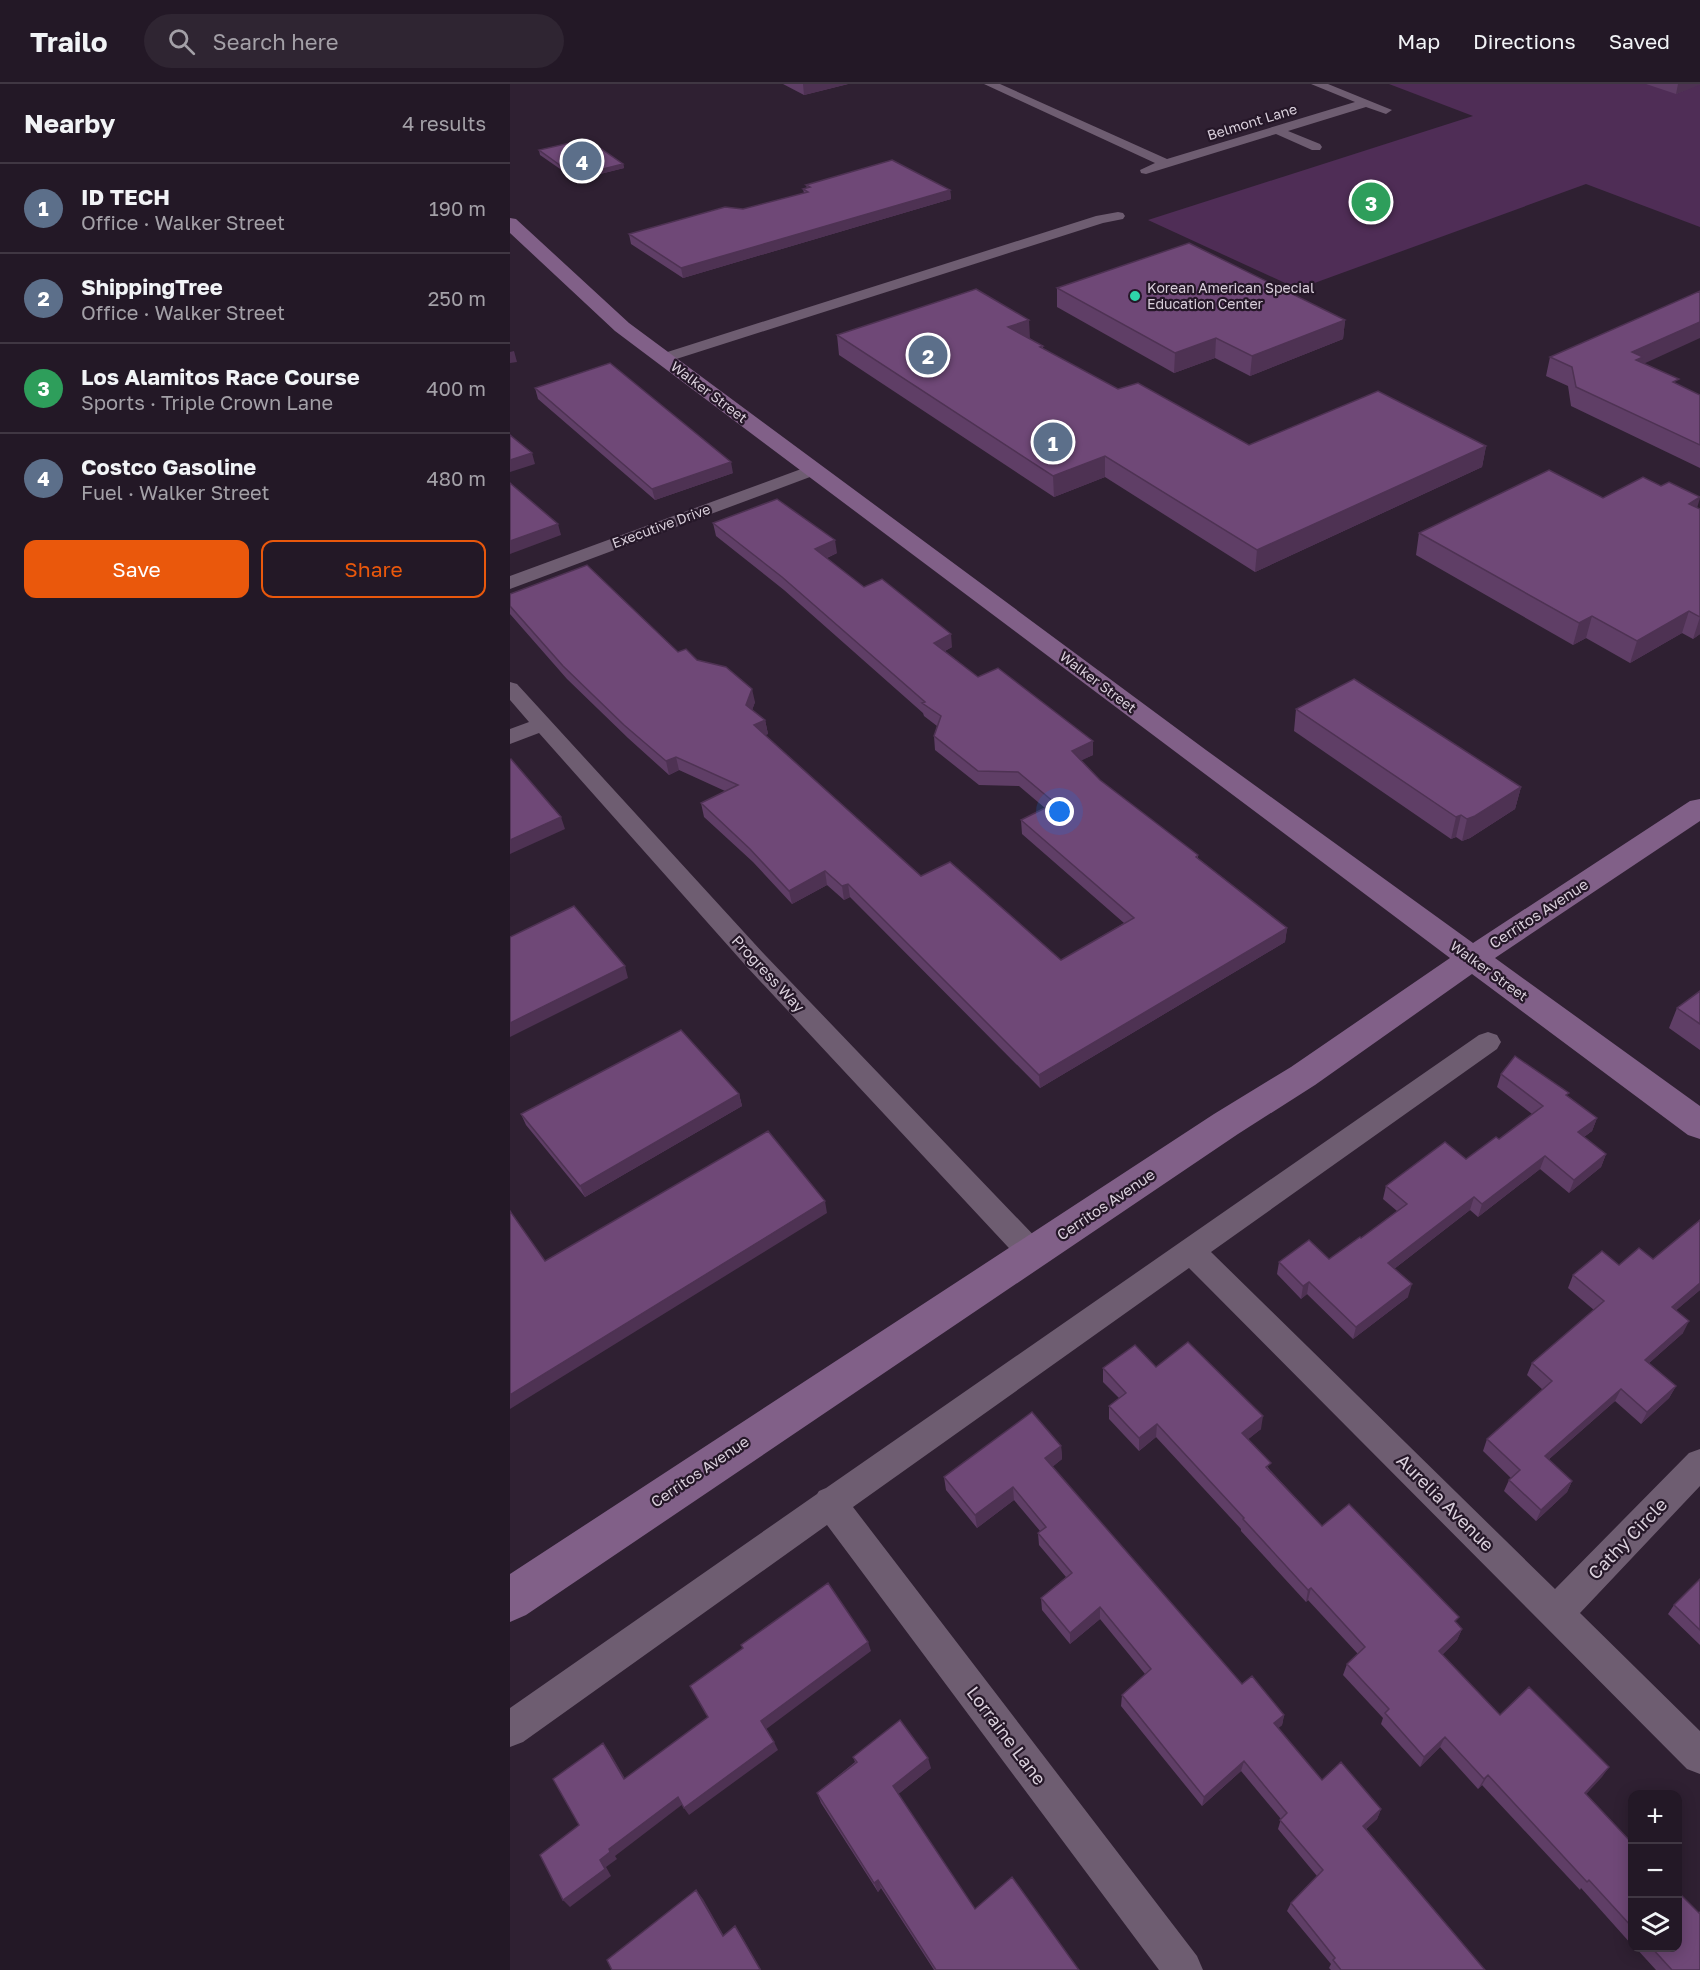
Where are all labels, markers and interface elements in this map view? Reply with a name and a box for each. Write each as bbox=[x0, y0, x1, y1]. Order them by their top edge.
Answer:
search box bbox=[144, 14, 564, 68]
text: Trailo bbox=[30, 25, 108, 58]
icon: search bbox=[165, 25, 198, 58]
text: Search here bbox=[213, 28, 339, 55]
text: Map bbox=[1397, 28, 1440, 54]
text: Directions bbox=[1473, 28, 1576, 54]
text: Saved bbox=[1609, 28, 1670, 54]
street label: Belmont Lane bbox=[1205, 100, 1299, 143]
text: Nearby bbox=[24, 108, 115, 139]
text: 4 results bbox=[402, 111, 486, 135]
pin: 4 bbox=[562, 138, 602, 184]
pin: 3 bbox=[1352, 180, 1390, 224]
text: ID TECH bbox=[81, 183, 170, 210]
text: 1 bbox=[38, 196, 49, 220]
text: 190 m bbox=[429, 196, 486, 220]
text: Office · Walker Street bbox=[81, 210, 285, 234]
text: ShippingTree bbox=[81, 273, 223, 300]
place label: Korean American Special Education Center bbox=[1147, 279, 1314, 312]
text: 2 bbox=[37, 286, 50, 310]
text: 250 m bbox=[428, 286, 486, 310]
marker: Korean American Special Education Center bbox=[1128, 289, 1142, 303]
text: Office · Walker Street bbox=[81, 300, 285, 324]
pin: 2 bbox=[908, 332, 948, 378]
street label: Walker Street bbox=[668, 357, 751, 426]
text: Los Alamitos Race Course bbox=[81, 363, 360, 390]
text: 3 bbox=[37, 376, 50, 400]
text: 400 m bbox=[426, 376, 486, 400]
text: Sports · Triple Crown Lane bbox=[81, 390, 333, 414]
pin: 1 bbox=[1034, 420, 1072, 464]
text: Costco Gasoline bbox=[81, 453, 256, 480]
text: 4 bbox=[37, 466, 50, 490]
text: 480 m bbox=[427, 466, 486, 490]
text: Fuel · Walker Street bbox=[81, 480, 270, 504]
street label: Executive Drive bbox=[609, 500, 712, 551]
button: Save bbox=[24, 540, 249, 598]
button: Share bbox=[261, 540, 486, 598]
street label: Walker Street bbox=[1057, 647, 1140, 716]
your location bbox=[1045, 797, 1074, 826]
street label: Cerritos Avenue bbox=[1486, 874, 1592, 952]
street label: Progress Way bbox=[729, 931, 809, 1016]
street label: Walker Street bbox=[1447, 937, 1531, 1004]
street label: Cerritos Avenue bbox=[1053, 1165, 1158, 1244]
street label: Cerritos Avenue bbox=[647, 1432, 752, 1511]
street label: Aurelia Avenue bbox=[1392, 1449, 1499, 1556]
street label: Cathy Circle bbox=[1583, 1493, 1671, 1584]
street label: Lorraine Lane bbox=[963, 1682, 1051, 1789]
map controls bbox=[1628, 1790, 1682, 1952]
button: + bbox=[1628, 1790, 1682, 1844]
button: − bbox=[1628, 1844, 1682, 1898]
button: layers bbox=[1628, 1898, 1682, 1952]

